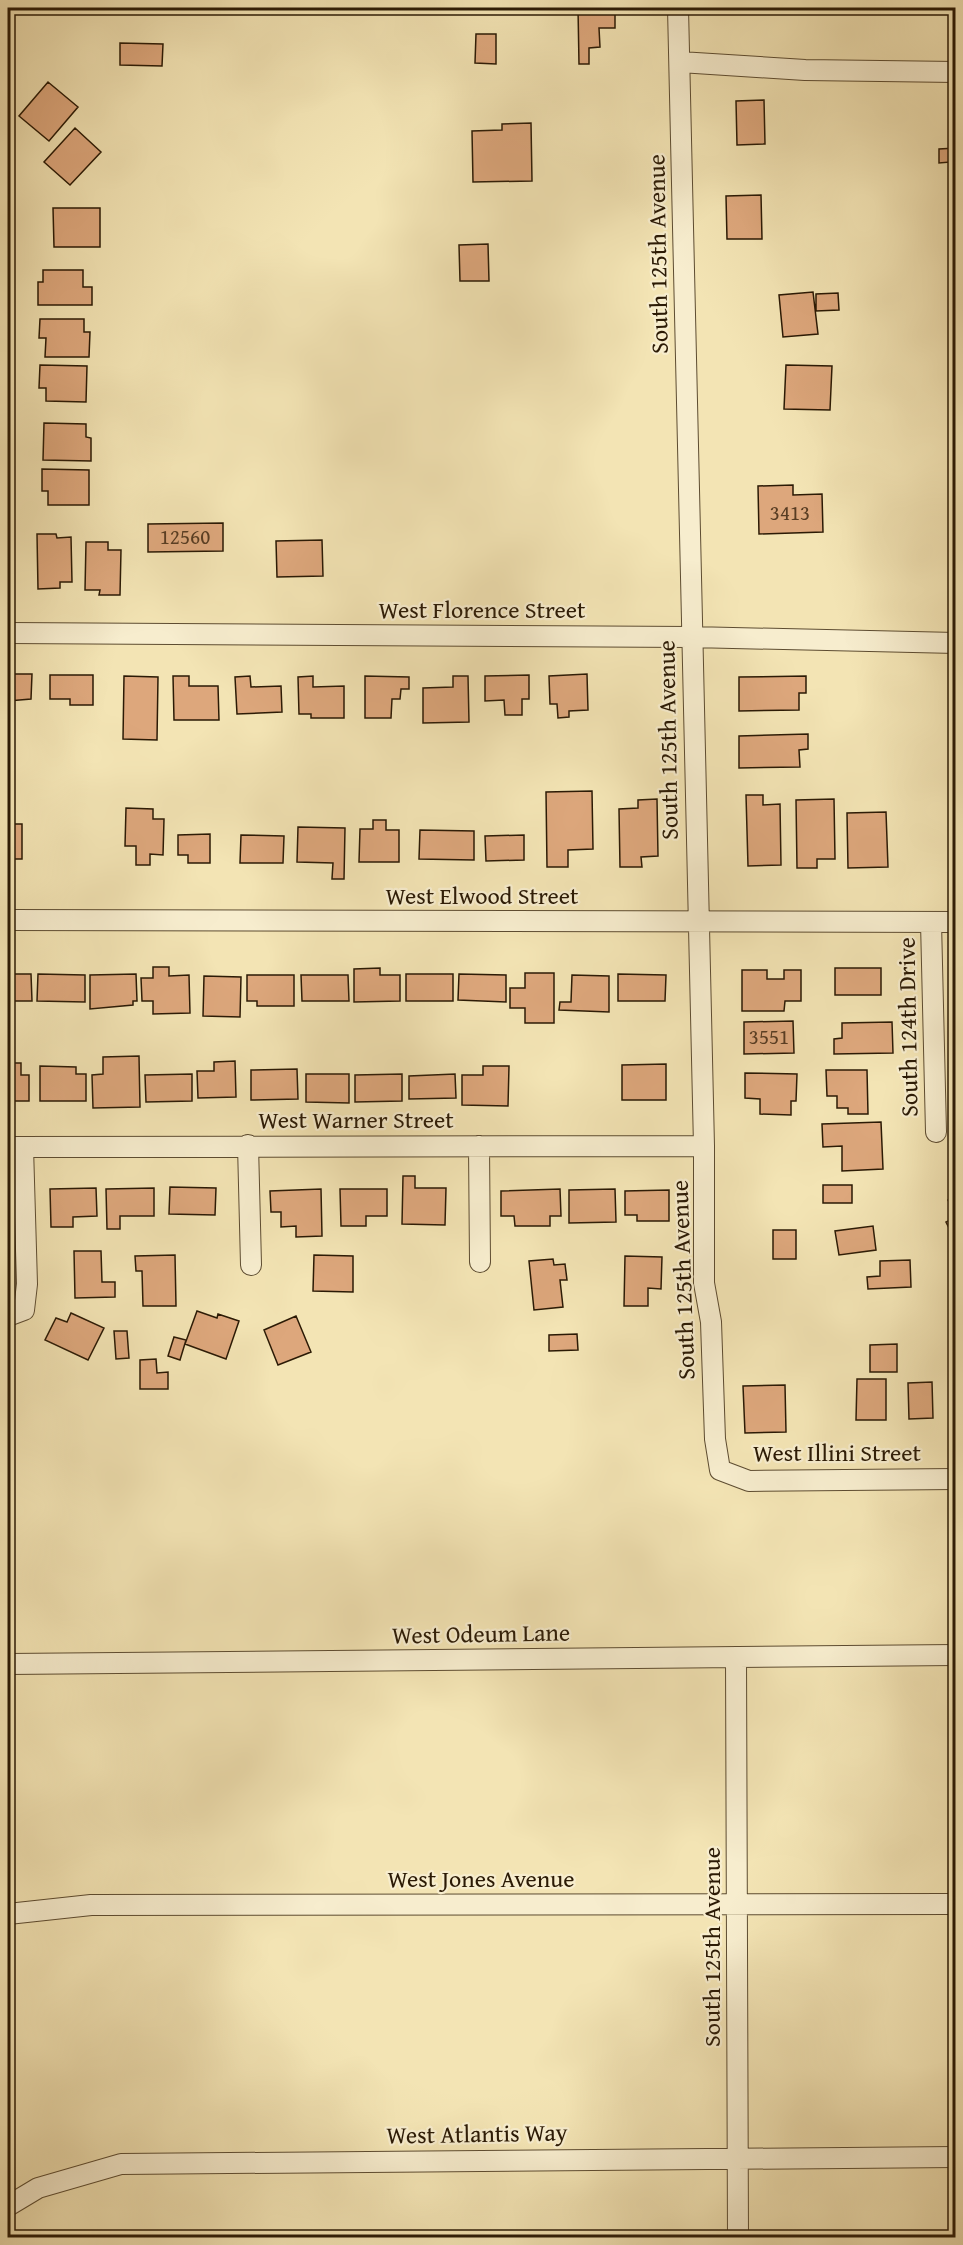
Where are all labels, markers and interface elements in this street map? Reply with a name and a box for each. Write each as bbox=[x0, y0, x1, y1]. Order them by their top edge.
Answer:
street label: South 125th Avenue bbox=[638, 154, 677, 354]
house number: 3413 bbox=[770, 497, 810, 528]
house number: 12560 bbox=[160, 521, 210, 552]
street label: West Florence Street bbox=[379, 592, 586, 627]
street label: South 125th Avenue bbox=[648, 640, 687, 840]
street label: West Elwood Street bbox=[386, 878, 579, 913]
street label: South 124th Drive bbox=[888, 937, 927, 1117]
house number: 3551 bbox=[749, 1021, 789, 1052]
street label: West Warner Street bbox=[258, 1102, 454, 1137]
street label: South 125th Avenue bbox=[662, 1180, 703, 1380]
street label: West Illini Street bbox=[753, 1435, 921, 1470]
street label: West Odeum Lane bbox=[392, 1614, 570, 1653]
street label: South 125th Avenue bbox=[694, 1847, 729, 2047]
street label: West Jones Avenue bbox=[387, 1861, 575, 1896]
street label: West Atlantis Way bbox=[386, 2114, 568, 2153]

